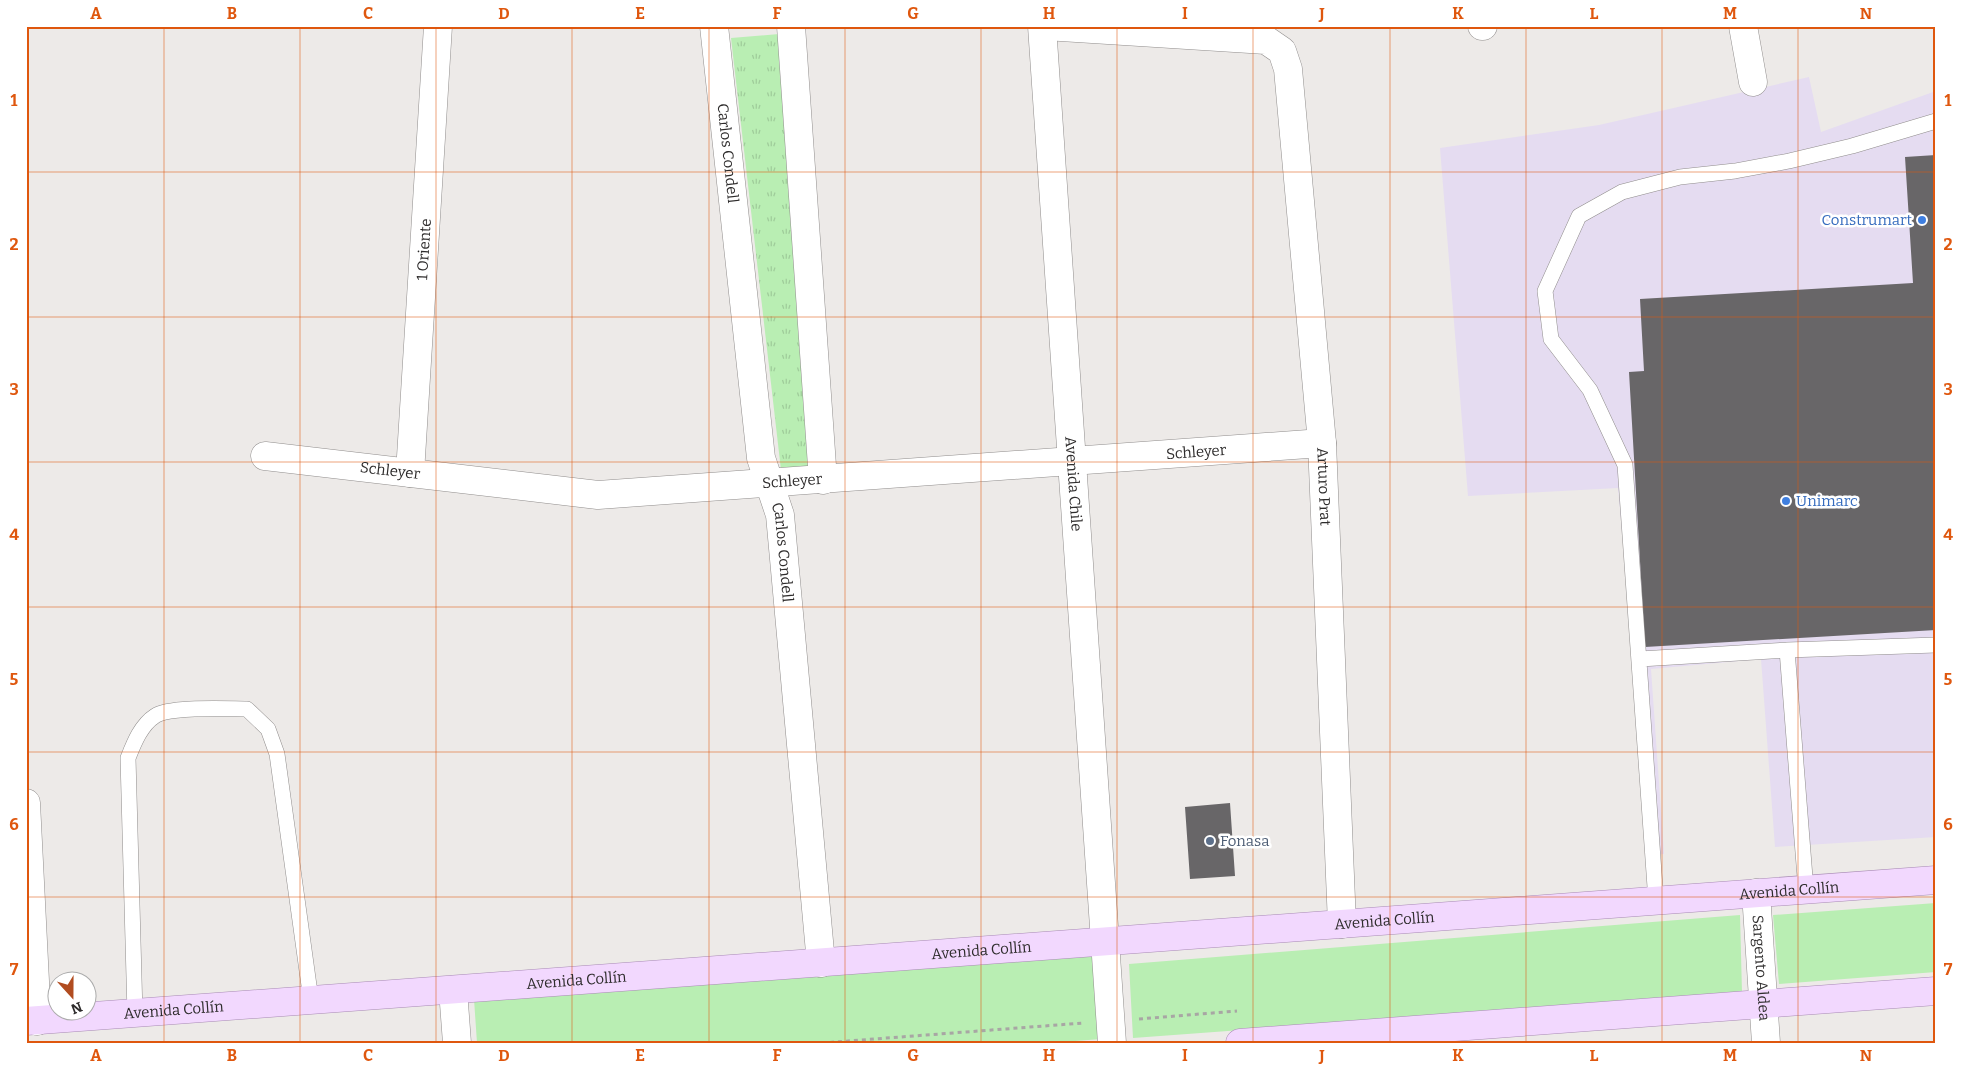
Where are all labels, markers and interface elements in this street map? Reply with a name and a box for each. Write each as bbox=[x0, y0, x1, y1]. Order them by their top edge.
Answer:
text: A bbox=[90, 4, 102, 23]
text: B bbox=[227, 4, 237, 23]
text: C bbox=[363, 4, 373, 23]
text: D bbox=[498, 4, 510, 23]
text: E bbox=[635, 4, 645, 23]
text: F bbox=[773, 4, 782, 23]
text: G bbox=[907, 4, 919, 23]
text: H bbox=[1043, 4, 1056, 23]
text: I bbox=[1182, 4, 1188, 23]
text: J bbox=[1318, 4, 1325, 23]
text: K bbox=[1452, 4, 1464, 23]
text: L bbox=[1590, 4, 1599, 23]
text: M bbox=[1723, 4, 1737, 23]
text: N bbox=[1860, 4, 1872, 23]
text: 1 bbox=[11, 91, 18, 110]
text: 1 bbox=[1945, 91, 1952, 110]
street label: Carlos Condell bbox=[713, 102, 742, 204]
place label: Construmart bbox=[1822, 211, 1913, 229]
marker: Construmart bbox=[1916, 214, 1928, 226]
street label: 1 Oriente bbox=[413, 218, 435, 281]
text: 2 bbox=[9, 235, 19, 254]
text: 2 bbox=[1943, 235, 1953, 254]
text: 3 bbox=[9, 380, 19, 399]
text: 3 bbox=[1943, 380, 1953, 399]
street label: Avenida Chile bbox=[1061, 436, 1086, 532]
street label: Schleyer bbox=[1165, 441, 1227, 463]
street label: Arturo Prat bbox=[1313, 447, 1334, 527]
street label: Schleyer bbox=[359, 458, 421, 483]
street label: Schleyer bbox=[762, 470, 823, 492]
place label: Unimarc bbox=[1796, 492, 1858, 510]
marker: Unimarc bbox=[1780, 495, 1792, 507]
street label: Carlos Condell bbox=[767, 500, 797, 603]
text: 4 bbox=[9, 525, 19, 544]
text: 4 bbox=[1943, 525, 1953, 544]
text: 5 bbox=[10, 670, 19, 689]
text: 5 bbox=[1944, 670, 1953, 689]
text: 6 bbox=[9, 815, 19, 834]
text: 6 bbox=[1943, 815, 1953, 834]
place label: Fonasa bbox=[1220, 832, 1269, 850]
marker: Fonasa bbox=[1204, 835, 1216, 847]
street label: Avenida Collín bbox=[1739, 878, 1840, 904]
street label: Avenida Collín bbox=[1334, 908, 1435, 933]
street label: Sargento Aldea bbox=[1748, 914, 1773, 1021]
street label: Avenida Collín bbox=[931, 938, 1033, 963]
text: 7 bbox=[10, 960, 19, 979]
text: 7 bbox=[1944, 960, 1953, 979]
street label: Avenida Collín bbox=[526, 968, 628, 993]
north arrow bbox=[48, 972, 98, 1022]
street label: Avenida Collín bbox=[123, 997, 225, 1023]
text: N bbox=[68, 998, 85, 1018]
text: A bbox=[90, 1046, 102, 1065]
text: B bbox=[227, 1046, 237, 1065]
text: C bbox=[363, 1046, 373, 1065]
text: D bbox=[498, 1046, 510, 1065]
text: E bbox=[635, 1046, 645, 1065]
text: F bbox=[773, 1046, 782, 1065]
text: G bbox=[907, 1046, 919, 1065]
text: H bbox=[1043, 1046, 1056, 1065]
text: I bbox=[1182, 1046, 1188, 1065]
text: J bbox=[1318, 1046, 1325, 1065]
text: K bbox=[1452, 1046, 1464, 1065]
text: L bbox=[1590, 1046, 1599, 1065]
text: M bbox=[1723, 1046, 1737, 1065]
text: N bbox=[1860, 1046, 1872, 1065]

